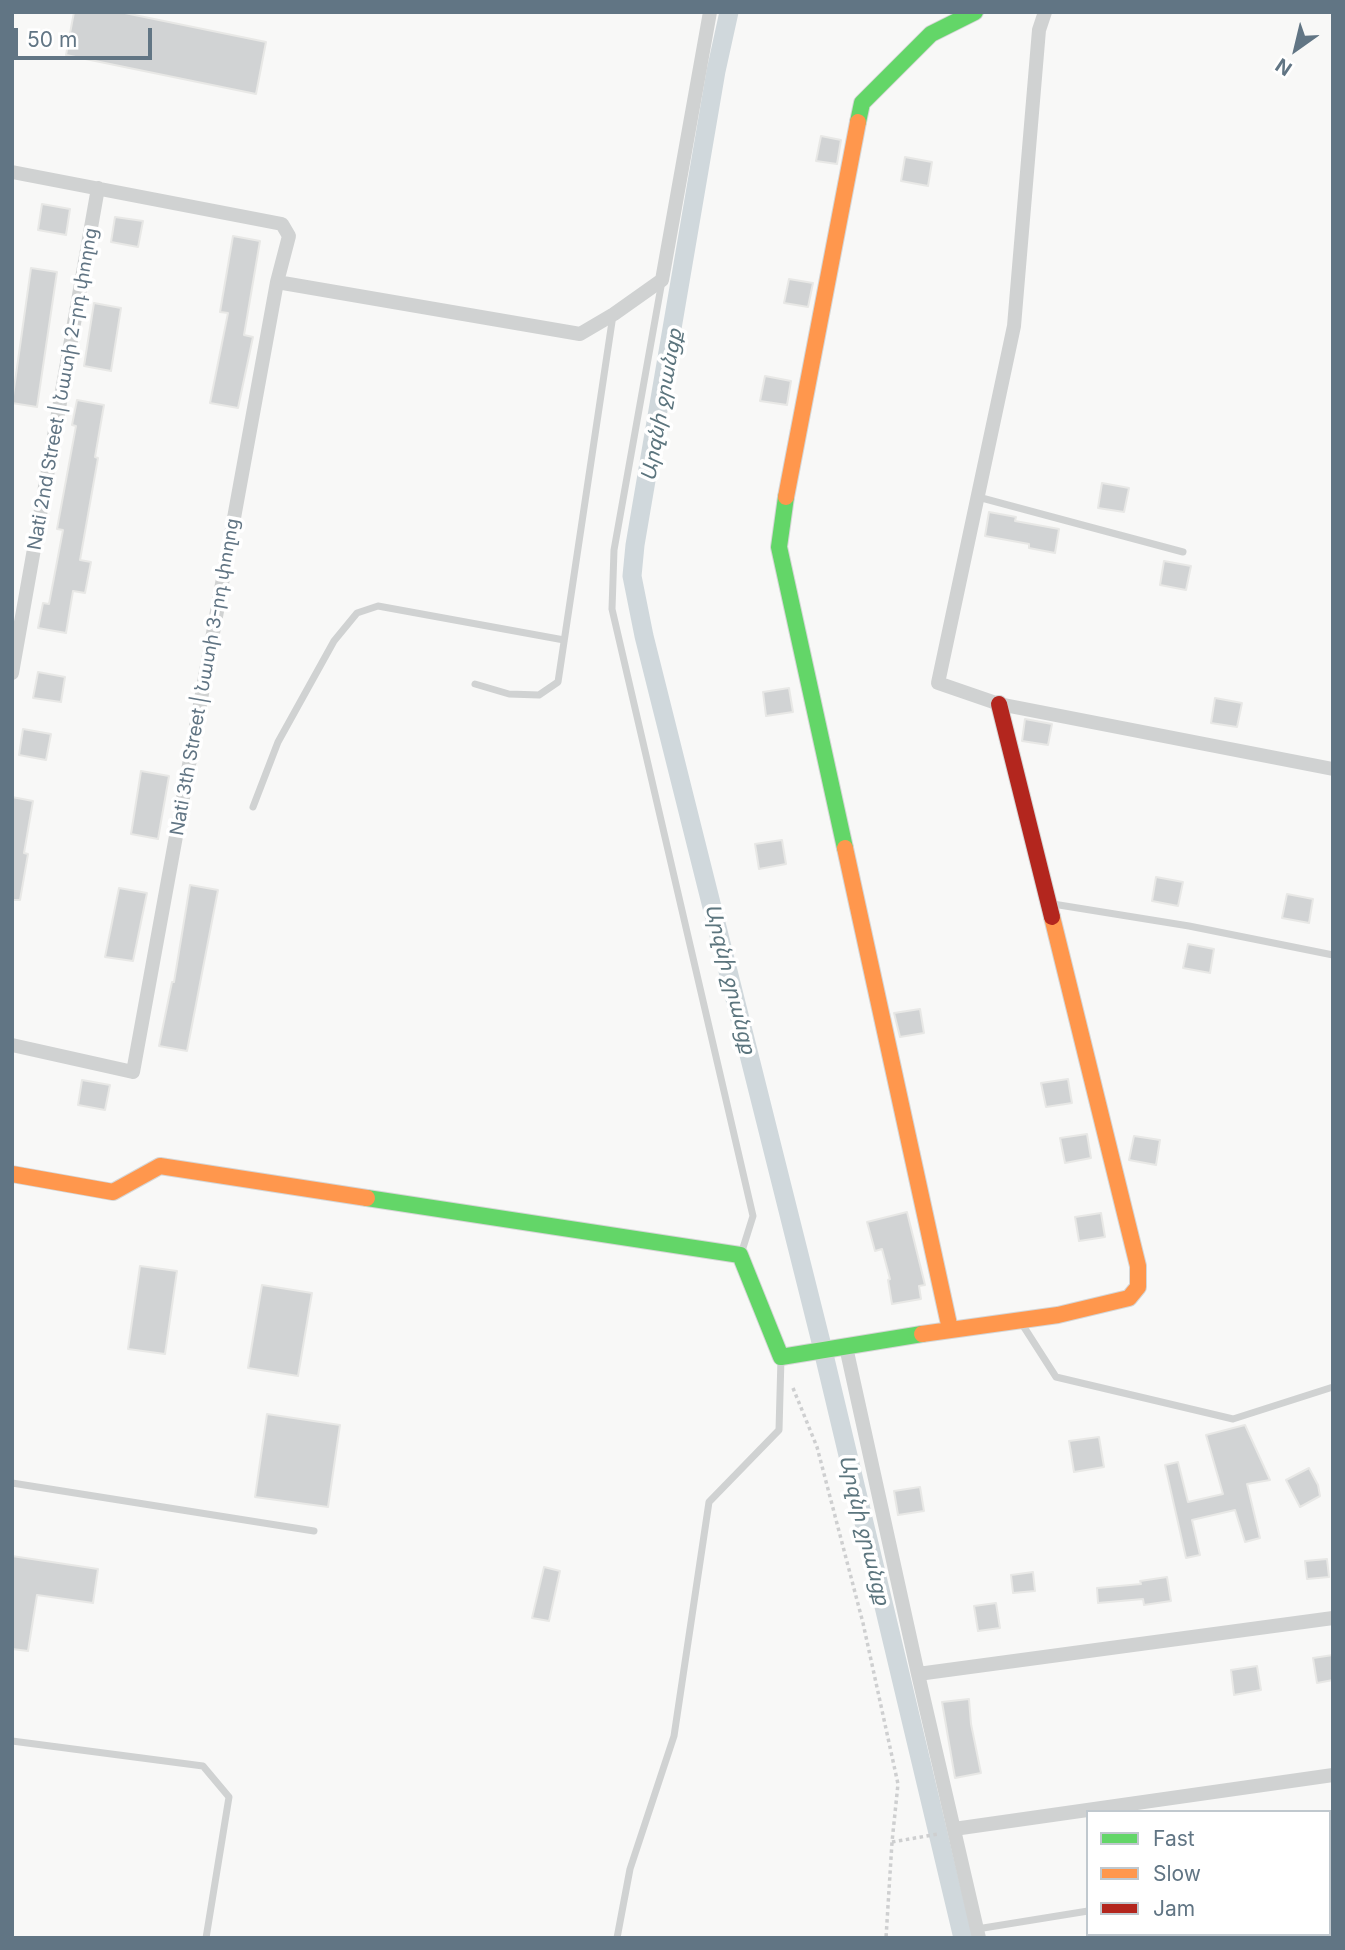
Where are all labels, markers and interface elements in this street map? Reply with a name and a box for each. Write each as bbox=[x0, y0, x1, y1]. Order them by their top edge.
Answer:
scale bar bbox=[18, 14, 156, 58]
north arrow bbox=[1261, 14, 1331, 84]
text: 50 m bbox=[27, 27, 77, 52]
text: N bbox=[1272, 53, 1296, 80]
street label: Nati 2nd Street | Նատի 2-րդ փողոց bbox=[23, 226, 103, 552]
water label: Արզնի ջրանցք bbox=[636, 327, 688, 483]
street label: Nati 3th Street | Նատի 3-րդ փողոց bbox=[166, 516, 244, 838]
water label: Արզնի ջրանցք bbox=[699, 901, 761, 1057]
water label: Արզնի ջրանցք bbox=[833, 1452, 895, 1608]
legend bbox=[1086, 1810, 1331, 1936]
text: Fast bbox=[1153, 1826, 1195, 1851]
text: Slow bbox=[1153, 1861, 1201, 1886]
text: Jam bbox=[1153, 1896, 1195, 1921]

